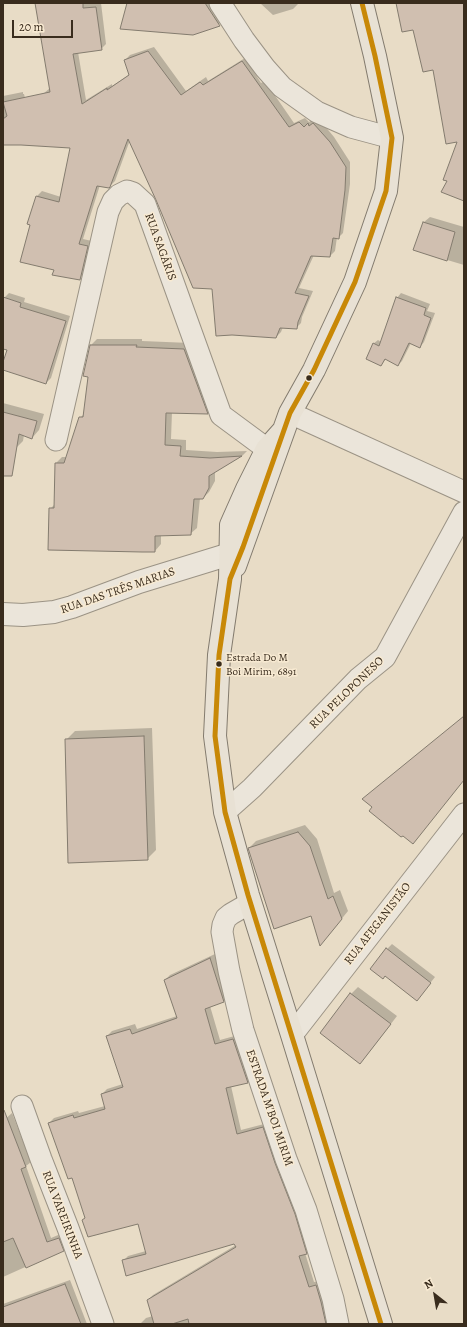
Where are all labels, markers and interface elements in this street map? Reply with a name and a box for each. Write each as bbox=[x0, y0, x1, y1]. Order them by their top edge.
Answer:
scale bar bbox=[14, 12, 75, 38]
text: 20 m bbox=[19, 19, 43, 35]
street label: RUA SAGÁRIS bbox=[141, 211, 179, 283]
unlabelled marker bbox=[304, 373, 314, 383]
street label: RUA DAS TRÊS MARIAS bbox=[59, 565, 177, 617]
place label: Estrada Do M Boi Mirim, 6891 bbox=[226, 651, 297, 677]
street label: RUA PELOPONESO bbox=[307, 654, 387, 732]
marker: Estrada Do M Boi Mirim, 6891 bbox=[214, 659, 224, 669]
street label: RUA AFEGANISTÃO bbox=[341, 880, 415, 968]
street label: ESTRADA M'BOI MIRIM bbox=[242, 1048, 296, 1168]
street label: RUA VAREIRINHA bbox=[39, 1169, 85, 1261]
north arrow bbox=[415, 1275, 455, 1315]
text: N bbox=[421, 1276, 436, 1293]

